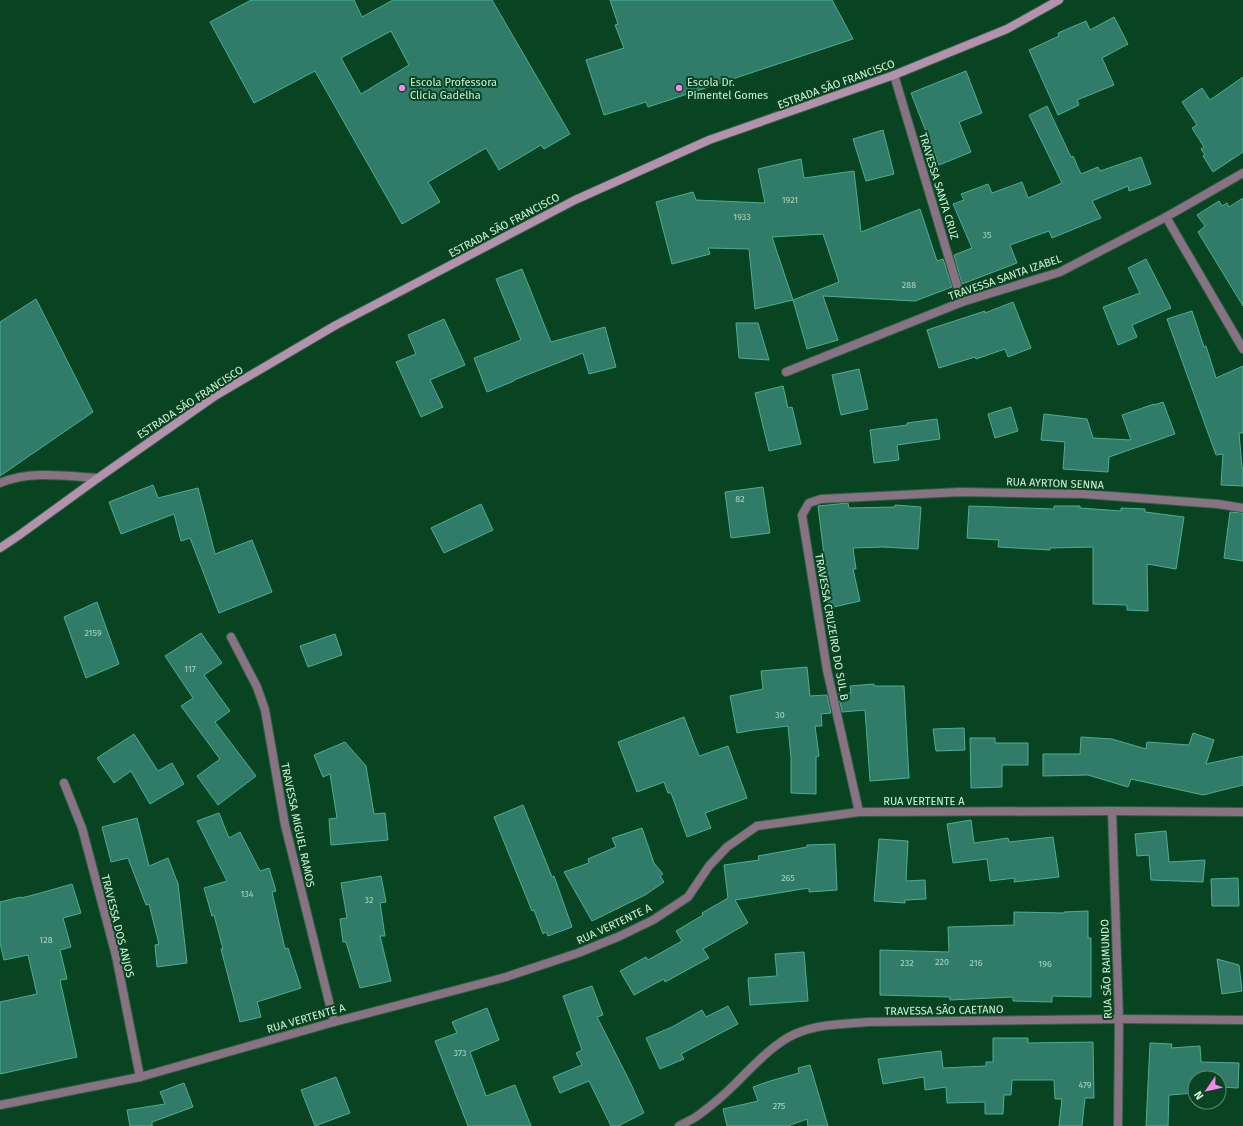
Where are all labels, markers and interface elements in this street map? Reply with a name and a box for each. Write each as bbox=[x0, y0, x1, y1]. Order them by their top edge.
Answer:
street label: ESTRADA SÃO FRANCISCO bbox=[776, 57, 897, 112]
place label: Escola Professora Clicia Gadelha bbox=[410, 76, 497, 102]
place label: Escola Dr. Pimentel Gomes bbox=[687, 76, 768, 102]
marker: Escola Professora Clicia Gadelha bbox=[397, 83, 407, 93]
marker: Escola Dr. Pimentel Gomes bbox=[674, 83, 684, 93]
street label: TRAVESSA SANTA CRUZ bbox=[916, 131, 961, 241]
street label: ESTRADA SÃO FRANCISCO bbox=[447, 191, 562, 260]
house number: 1921 bbox=[782, 195, 798, 205]
house number: 1933 bbox=[733, 212, 751, 222]
house number: 35 bbox=[982, 230, 992, 240]
street label: TRAVESSA SANTA IZABEL bbox=[947, 252, 1064, 303]
house number: 288 bbox=[902, 280, 916, 290]
street label: ESTRADA SÃO FRANCISCO bbox=[135, 363, 246, 442]
street label: RUA AYRTON SENNA bbox=[1006, 475, 1105, 492]
house number: 82 bbox=[735, 494, 745, 504]
street label: TRAVESSA CRUZEIRO DO SUL B bbox=[812, 552, 851, 702]
house number: 2159 bbox=[84, 628, 102, 638]
house number: 117 bbox=[184, 664, 196, 674]
house number: 30 bbox=[775, 710, 785, 720]
street label: TRAVESSA MIGUEL RAMOS bbox=[278, 762, 317, 888]
street label: RUA VERTENTE A bbox=[883, 795, 965, 808]
street label: TRAVESSA DOS ANJOS bbox=[98, 873, 137, 979]
house number: 265 bbox=[781, 873, 795, 883]
house number: 134 bbox=[240, 889, 254, 899]
house number: 32 bbox=[365, 895, 373, 905]
street label: RUA VERTENTE A bbox=[575, 901, 654, 948]
street label: RUA SÃO RAIMUNDO bbox=[1098, 919, 1115, 1019]
house number: 128 bbox=[39, 935, 53, 945]
house number: 220 bbox=[935, 957, 949, 967]
house number: 232 bbox=[900, 958, 914, 968]
house number: 216 bbox=[970, 958, 983, 968]
house number: 196 bbox=[1038, 959, 1052, 969]
street label: RUA VERTENTE A bbox=[265, 1001, 348, 1036]
street label: TRAVESSA SÃO CAETANO bbox=[884, 1003, 1004, 1018]
house number: 373 bbox=[454, 1048, 466, 1058]
north arrow bbox=[1187, 1070, 1227, 1110]
house number: 479 bbox=[1078, 1080, 1092, 1090]
text: N bbox=[1192, 1089, 1207, 1102]
house number: 275 bbox=[773, 1101, 786, 1111]

